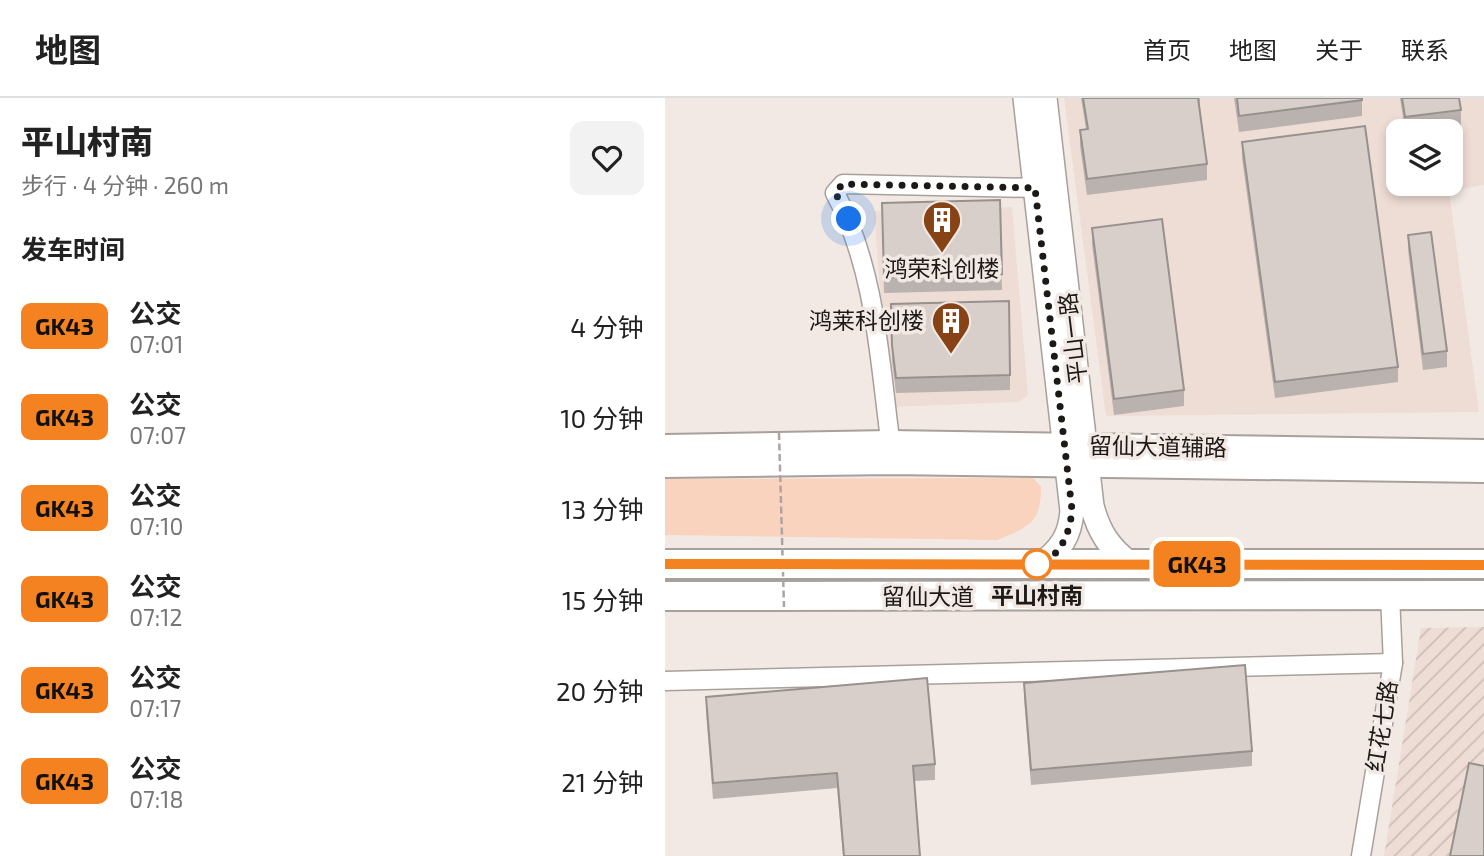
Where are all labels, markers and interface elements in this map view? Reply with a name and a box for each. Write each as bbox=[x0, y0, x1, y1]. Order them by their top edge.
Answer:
text: 地图 bbox=[35, 29, 101, 69]
text: 首页 bbox=[1143, 35, 1191, 64]
text: 地图 bbox=[1229, 35, 1277, 64]
text: 关于 bbox=[1315, 35, 1363, 64]
text: 联系 bbox=[1401, 35, 1449, 64]
map controls bbox=[1386, 119, 1463, 196]
button: layers bbox=[1386, 119, 1463, 196]
text: 平山村南 bbox=[21, 121, 153, 161]
button: heart bbox=[570, 121, 644, 195]
text: 步行 · 4 分钟 · 260 m bbox=[21, 171, 229, 199]
building icon: 鸿荣科创楼 bbox=[921, 199, 963, 254]
your location bbox=[831, 201, 866, 236]
text: 发车时间 bbox=[21, 233, 125, 264]
place label: 鸿荣科创楼 bbox=[885, 254, 1000, 282]
street label: 平山一路 bbox=[1053, 291, 1092, 385]
text: 公交 bbox=[129, 297, 181, 328]
building icon: 鸿莱科创楼 bbox=[930, 300, 972, 355]
place label: 鸿莱科创楼 bbox=[809, 306, 924, 334]
text: GK43 bbox=[35, 311, 94, 340]
text: 4 分钟 bbox=[570, 311, 644, 342]
text: 07:01 bbox=[129, 330, 183, 358]
text: 公交 bbox=[129, 388, 181, 419]
text: GK43 bbox=[35, 402, 94, 431]
text: 10 分钟 bbox=[560, 402, 644, 433]
text: 07:07 bbox=[129, 421, 186, 449]
street label: 留仙大道辅路 bbox=[1089, 431, 1227, 461]
text: 公交 bbox=[129, 479, 181, 510]
text: GK43 bbox=[35, 493, 94, 522]
text: 13 分钟 bbox=[561, 493, 644, 524]
text: 07:10 bbox=[129, 512, 183, 540]
line badge: GK43 bbox=[1148, 541, 1246, 587]
marker: 平山村南 bbox=[1022, 549, 1052, 579]
text: GK43 bbox=[1167, 549, 1227, 578]
text: 公交 bbox=[129, 570, 181, 601]
place label: 平山村南 bbox=[991, 581, 1083, 609]
street label: 留仙大道 bbox=[882, 582, 974, 610]
text: GK43 bbox=[35, 584, 94, 613]
text: 15 分钟 bbox=[562, 584, 644, 615]
text: 07:12 bbox=[129, 603, 182, 631]
text: 公交 bbox=[129, 661, 181, 692]
text: GK43 bbox=[35, 675, 94, 704]
text: 20 分钟 bbox=[556, 675, 644, 706]
street label: 红花七路 bbox=[1360, 678, 1402, 773]
text: 07:17 bbox=[129, 694, 181, 722]
text: 公交 bbox=[129, 752, 181, 783]
text: GK43 bbox=[35, 766, 94, 795]
text: 21 分钟 bbox=[561, 766, 644, 797]
text: 07:18 bbox=[129, 785, 183, 813]

